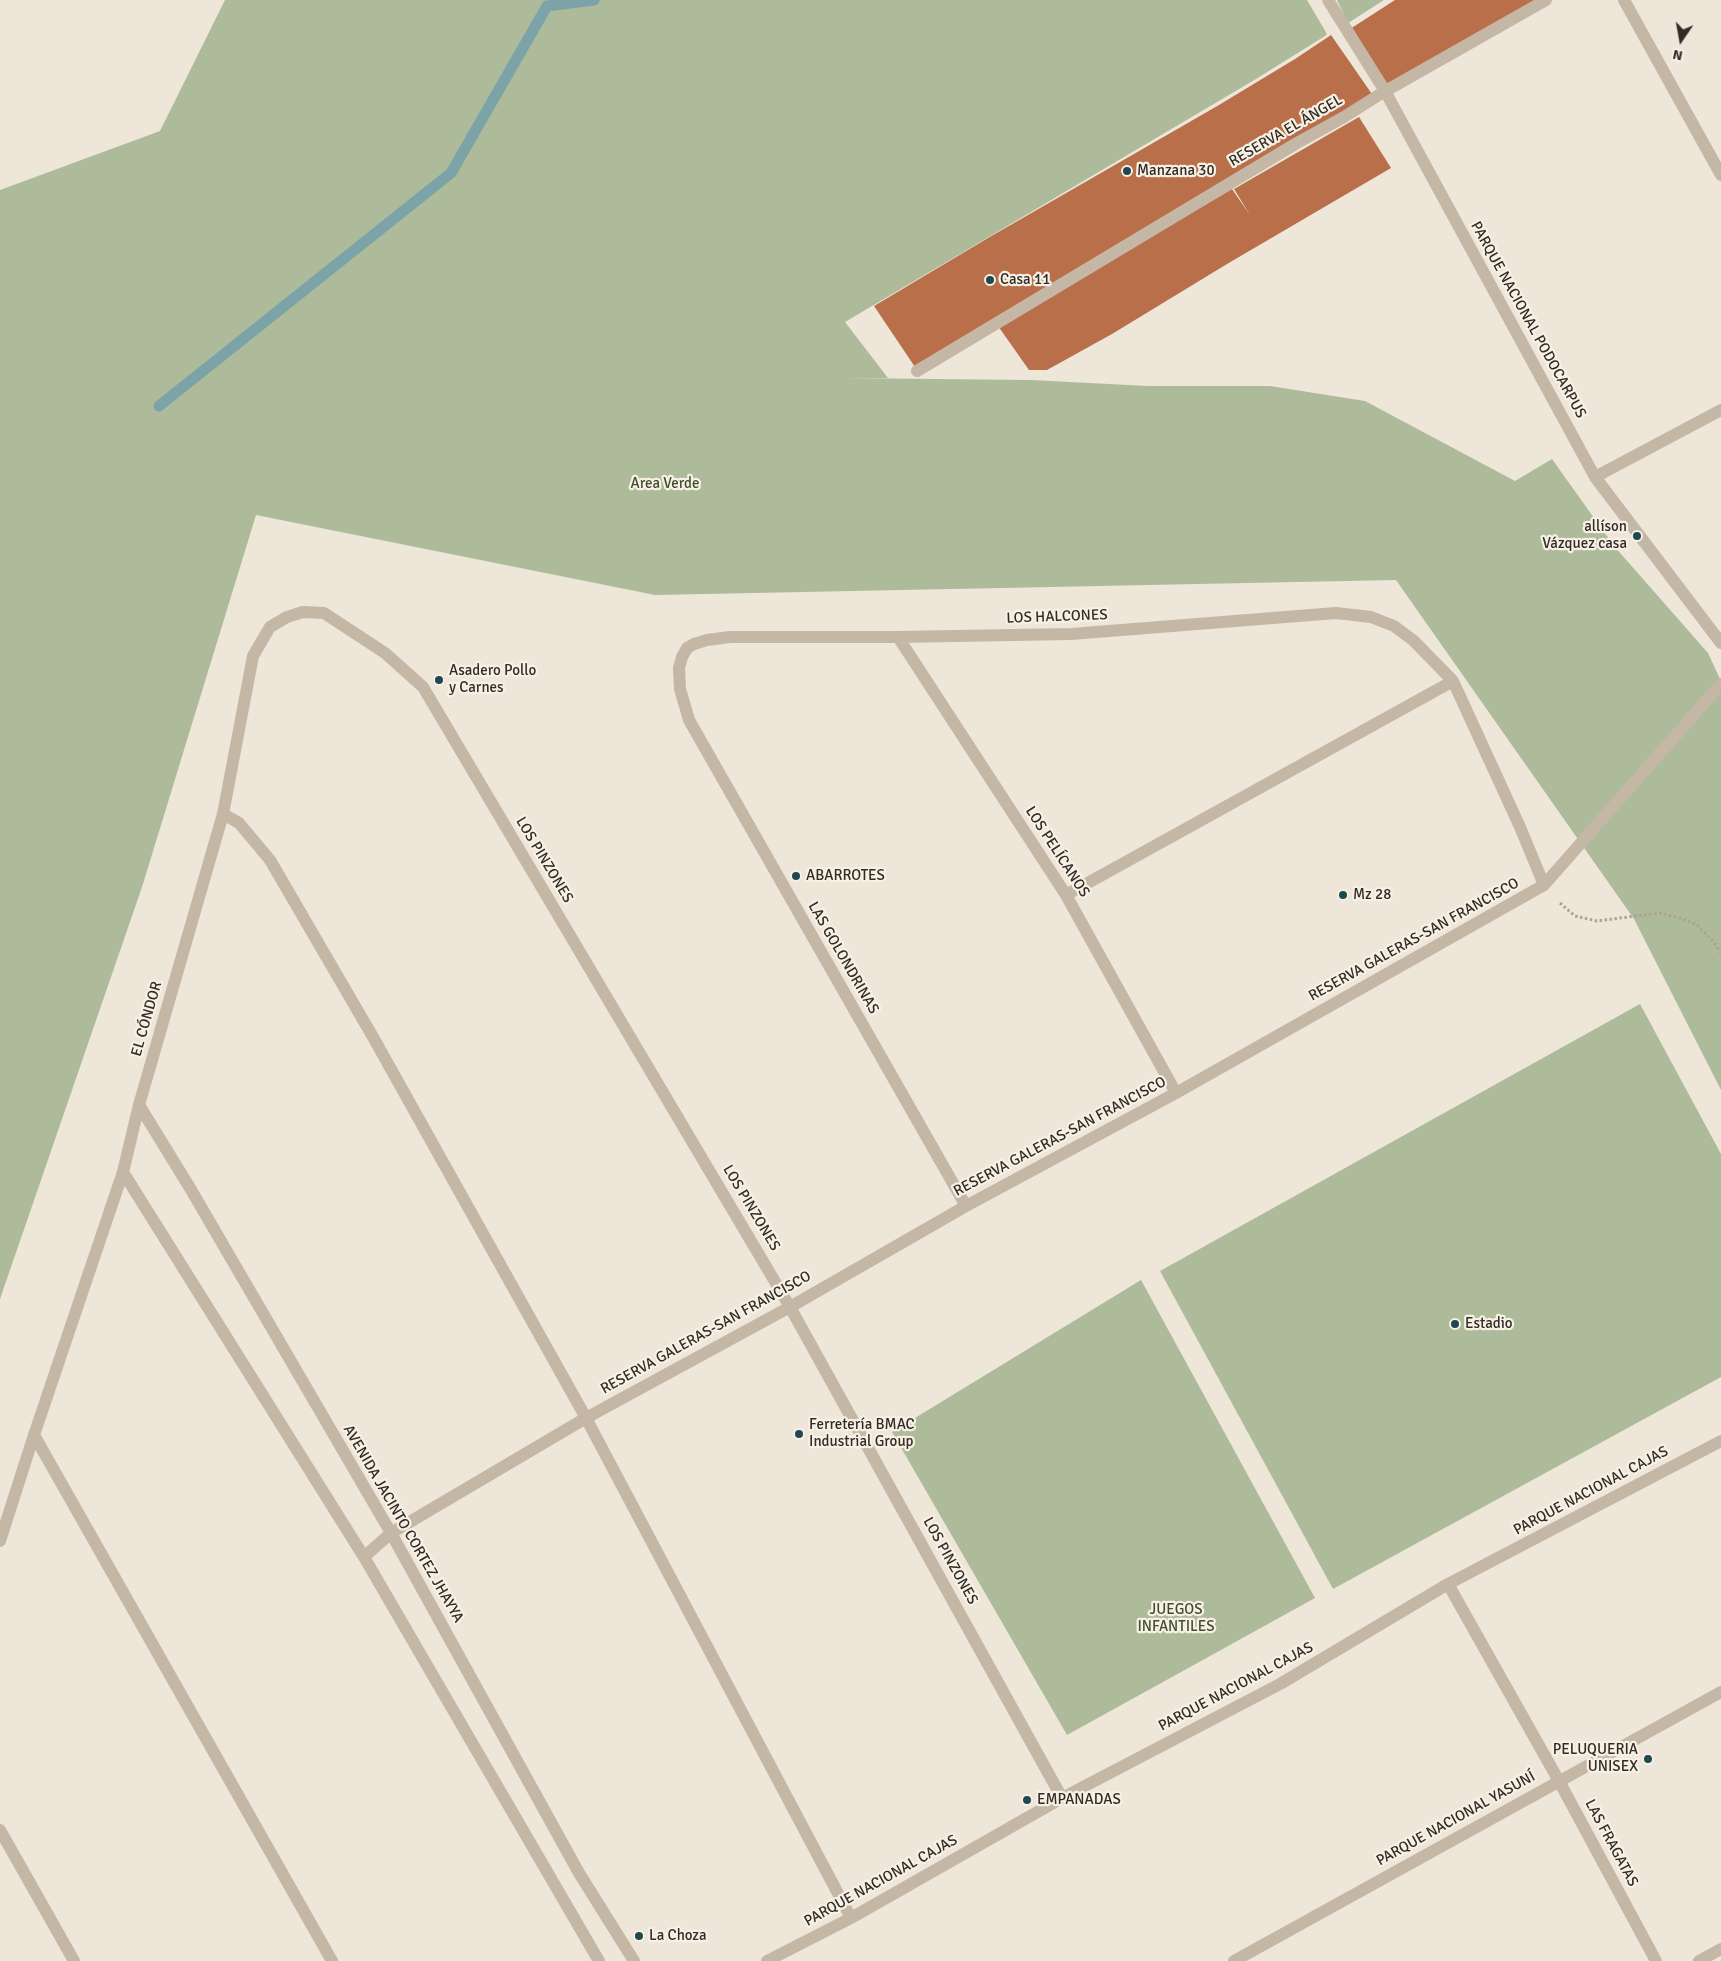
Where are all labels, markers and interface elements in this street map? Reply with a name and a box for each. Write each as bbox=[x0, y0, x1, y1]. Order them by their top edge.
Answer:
north arrow bbox=[1656, 15, 1706, 65]
text: N bbox=[1671, 46, 1684, 64]
street label: RESERVA EL ÁNGEL bbox=[1226, 91, 1346, 171]
place label: Manzana 30 bbox=[1137, 162, 1214, 180]
marker: Manzana 30 bbox=[1121, 165, 1133, 177]
street label: PARQUE NACIONAL PODOCARPUS bbox=[1466, 219, 1590, 421]
place label: Casa 11 bbox=[1000, 271, 1050, 289]
marker: Casa 11 bbox=[984, 274, 996, 286]
park label: Area Verde bbox=[630, 475, 700, 493]
place label: allíson Vázquez casa bbox=[1542, 518, 1627, 553]
marker: allíson Vázquez casa bbox=[1631, 530, 1643, 542]
street label: LOS HALCONES bbox=[1006, 606, 1108, 628]
place label: Asadero Pollo y Carnes bbox=[449, 662, 536, 697]
marker: Asadero Pollo y Carnes bbox=[433, 674, 445, 686]
street label: LOS PELÍCANOS bbox=[1021, 803, 1093, 901]
street label: LOS PINZONES bbox=[511, 814, 577, 906]
place label: ABARROTES bbox=[806, 867, 885, 885]
marker: ABARROTES bbox=[790, 870, 802, 882]
street label: RESERVA GALERAS-SAN FRANCISCO bbox=[1306, 874, 1522, 1006]
place label: Mz 28 bbox=[1353, 886, 1391, 904]
marker: Mz 28 bbox=[1337, 889, 1349, 901]
street label: LAS GOLONDRINAS bbox=[804, 899, 882, 1017]
street label: EL CÓNDOR bbox=[128, 979, 166, 1059]
street label: RESERVA GALERAS-SAN FRANCISCO bbox=[951, 1073, 1169, 1201]
street label: LOS PINZONES bbox=[718, 1162, 784, 1254]
street label: RESERVA GALERAS-SAN FRANCISCO bbox=[598, 1267, 814, 1399]
place label: Estadio bbox=[1465, 1315, 1513, 1333]
marker: Estadio bbox=[1449, 1318, 1461, 1330]
place label: Ferretería BMAC Industrial Group bbox=[809, 1416, 915, 1451]
street label: AVENIDA JACINTO CORTEZ JHAYYA bbox=[339, 1422, 467, 1626]
marker: Ferretería BMAC Industrial Group bbox=[793, 1428, 805, 1440]
street label: PARQUE NACIONAL CAJAS bbox=[1511, 1443, 1671, 1539]
street label: LOS PINZONES bbox=[919, 1514, 981, 1608]
park label: JUEGOS INFANTILES bbox=[1137, 1601, 1215, 1636]
street label: PARQUE NACIONAL CAJAS bbox=[1156, 1639, 1316, 1735]
place label: PELUQUERIA UNISEX bbox=[1553, 1741, 1638, 1776]
marker: PELUQUERIA UNISEX bbox=[1642, 1753, 1654, 1765]
street label: PARQUE NACIONAL YASUNÍ bbox=[1373, 1768, 1539, 1870]
place label: EMPANADAS bbox=[1037, 1791, 1121, 1809]
marker: EMPANADAS bbox=[1021, 1794, 1033, 1806]
street label: LAS FRAGATAS bbox=[1580, 1796, 1642, 1890]
street label: PARQUE NACIONAL CAJAS bbox=[801, 1831, 961, 1931]
place label: La Choza bbox=[649, 1927, 707, 1945]
marker: La Choza bbox=[633, 1930, 645, 1942]

